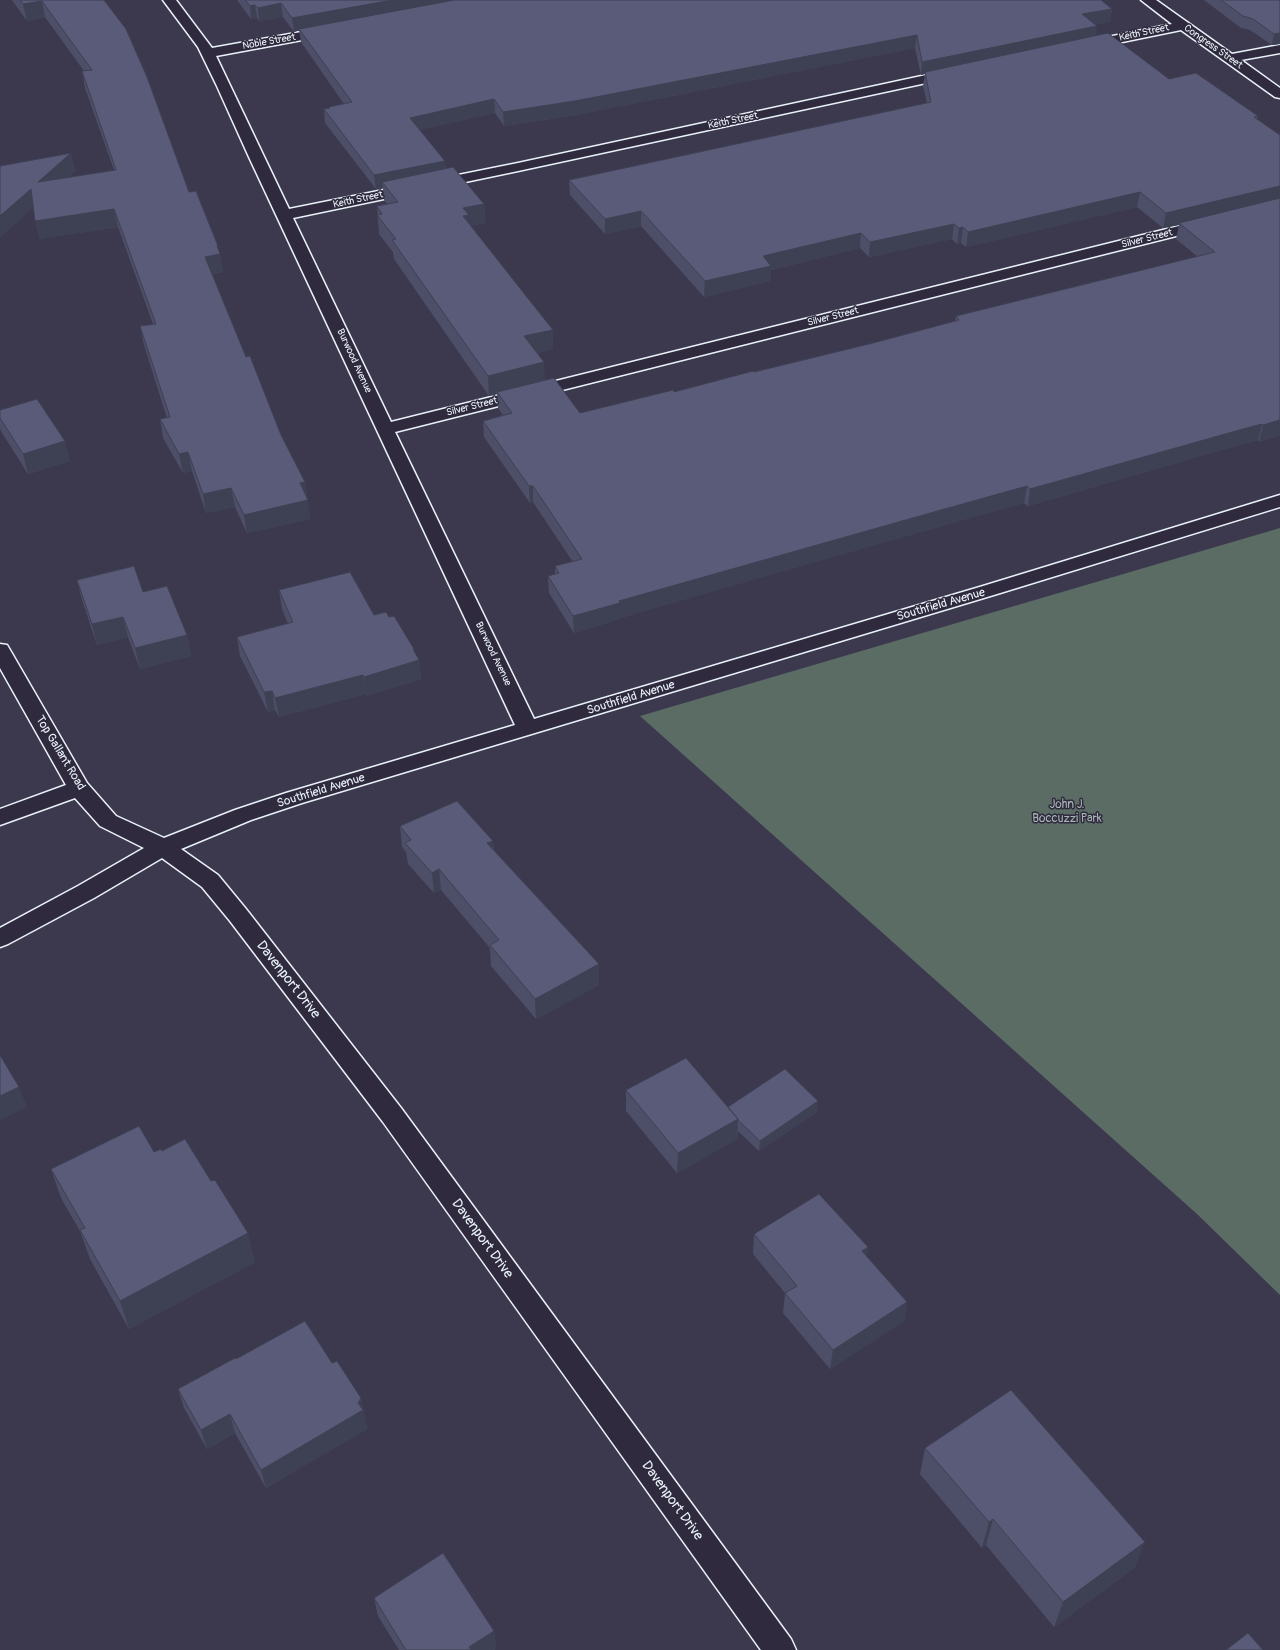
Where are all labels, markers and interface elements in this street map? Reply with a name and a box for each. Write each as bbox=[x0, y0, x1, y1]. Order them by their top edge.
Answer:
street label: Keith Street bbox=[1118, 22, 1170, 44]
street label: Congress Street bbox=[1181, 22, 1245, 72]
street label: Noble Street bbox=[242, 31, 296, 53]
street label: Keith Street bbox=[707, 110, 759, 132]
street label: Keith Street bbox=[332, 189, 384, 211]
street label: Silver Street bbox=[1120, 227, 1174, 251]
street label: Silver Street bbox=[806, 305, 860, 329]
street label: Burwood Avenue bbox=[334, 327, 374, 395]
street label: Silver Street bbox=[445, 395, 499, 419]
street label: Southfield Avenue bbox=[895, 586, 987, 624]
street label: Burwood Avenue bbox=[472, 620, 514, 688]
street label: Southfield Avenue bbox=[585, 678, 677, 718]
street label: Top Gallant Road bbox=[32, 713, 88, 793]
street label: Southfield Avenue bbox=[275, 771, 367, 811]
park label: John J. Boccuzzi Park bbox=[1032, 798, 1102, 826]
street label: Davenport Drive bbox=[252, 938, 324, 1022]
street label: Davenport Drive bbox=[448, 1196, 516, 1282]
street label: Davenport Drive bbox=[638, 1458, 706, 1544]

